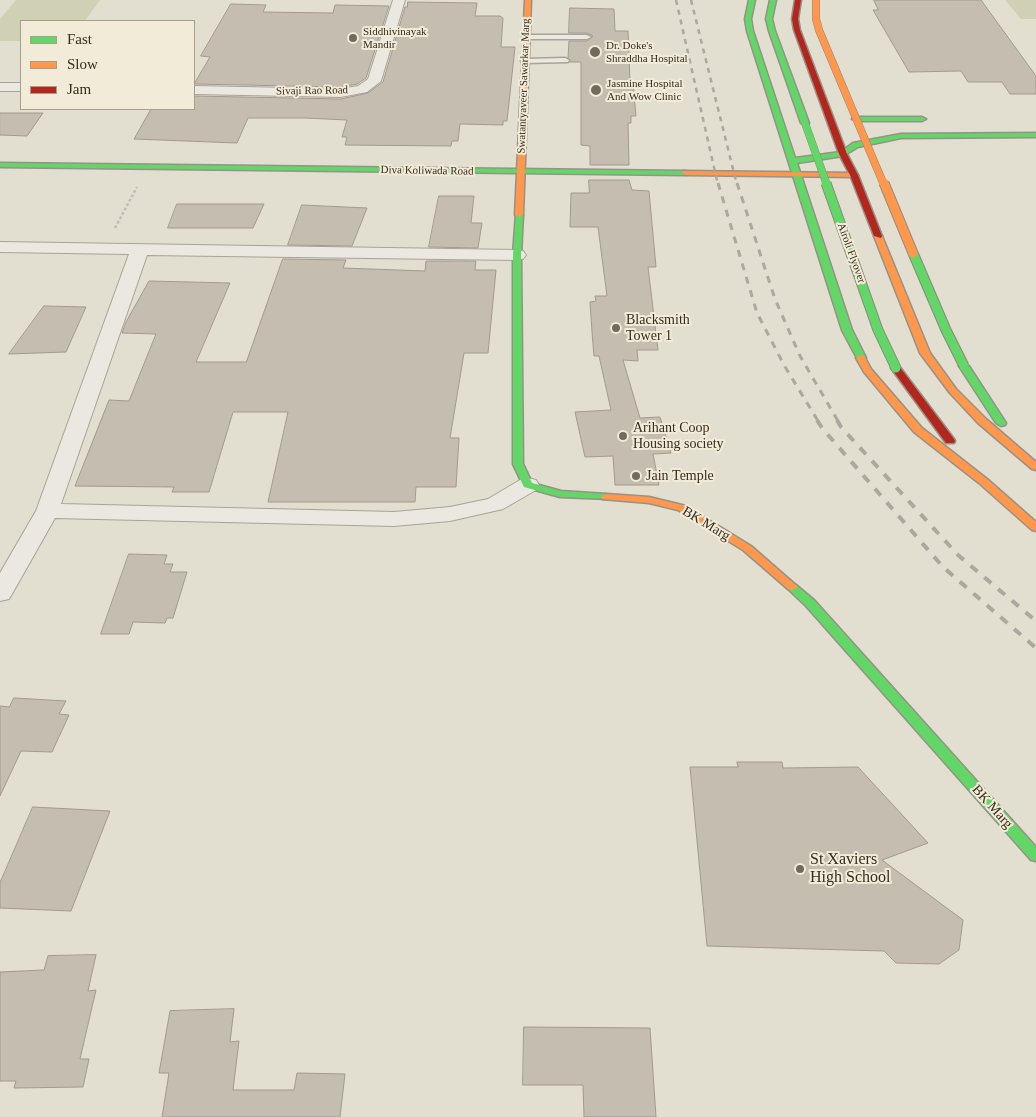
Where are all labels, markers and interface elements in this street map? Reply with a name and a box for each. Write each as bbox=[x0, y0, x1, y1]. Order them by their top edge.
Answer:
street label: Swatantyaveer Sawarkar Marg bbox=[515, 18, 533, 154]
legend bbox=[20, 20, 195, 110]
place label: Siddhivinayak Mandir bbox=[363, 25, 427, 51]
text: Fast bbox=[67, 31, 92, 47]
marker: Siddhivinayak Mandir bbox=[347, 32, 359, 44]
place label: Dr. Doke's Shraddha Hospital bbox=[606, 39, 688, 65]
marker: Dr. Doke's Shraddha Hospital bbox=[588, 45, 602, 59]
text: Slow bbox=[67, 56, 98, 72]
place label: Jasmine Hospital And Wow Clinic bbox=[607, 77, 682, 103]
text: Jam bbox=[67, 81, 91, 97]
marker: Jasmine Hospital And Wow Clinic bbox=[589, 83, 603, 97]
street label: Sivaji Rao Road bbox=[276, 84, 348, 98]
street label: Diva Koliwada Road bbox=[380, 164, 474, 178]
street label: Airoli Flyover bbox=[834, 221, 868, 285]
place label: Blacksmith Tower 1 bbox=[626, 312, 690, 344]
marker: Blacksmith Tower 1 bbox=[610, 322, 622, 334]
place label: Arihant Coop Housing society bbox=[633, 420, 724, 452]
marker: Arihant Coop Housing society bbox=[617, 430, 629, 442]
place label: Jain Temple bbox=[646, 468, 714, 484]
marker: Jain Temple bbox=[630, 470, 642, 482]
street label: BK Marg bbox=[679, 503, 733, 545]
street label: BK Marg bbox=[968, 782, 1016, 832]
place label: St Xaviers High School bbox=[810, 850, 890, 888]
marker: St Xaviers High School bbox=[794, 863, 806, 875]

